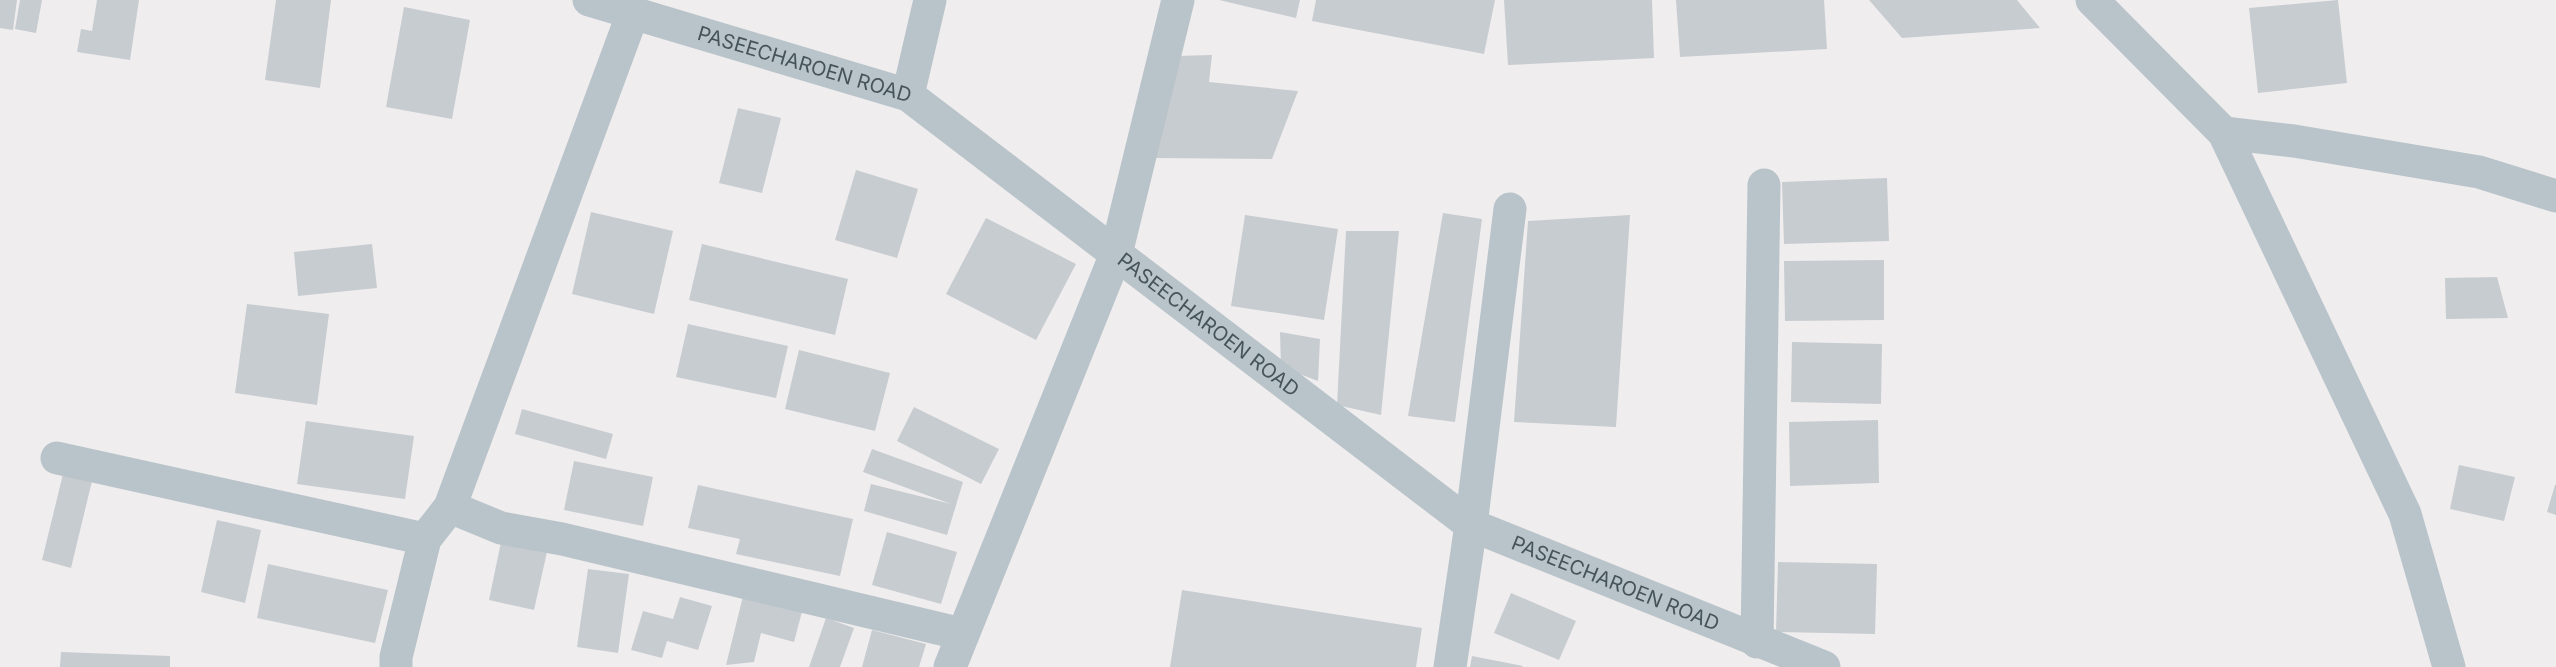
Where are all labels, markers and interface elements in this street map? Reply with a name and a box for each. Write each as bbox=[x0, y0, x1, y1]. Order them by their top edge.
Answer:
street label: PASEECHAROEN ROAD bbox=[695, 21, 914, 107]
street label: PASEECHAROEN ROAD bbox=[1113, 248, 1304, 401]
street label: PASEECHAROEN ROAD bbox=[1508, 531, 1723, 636]

